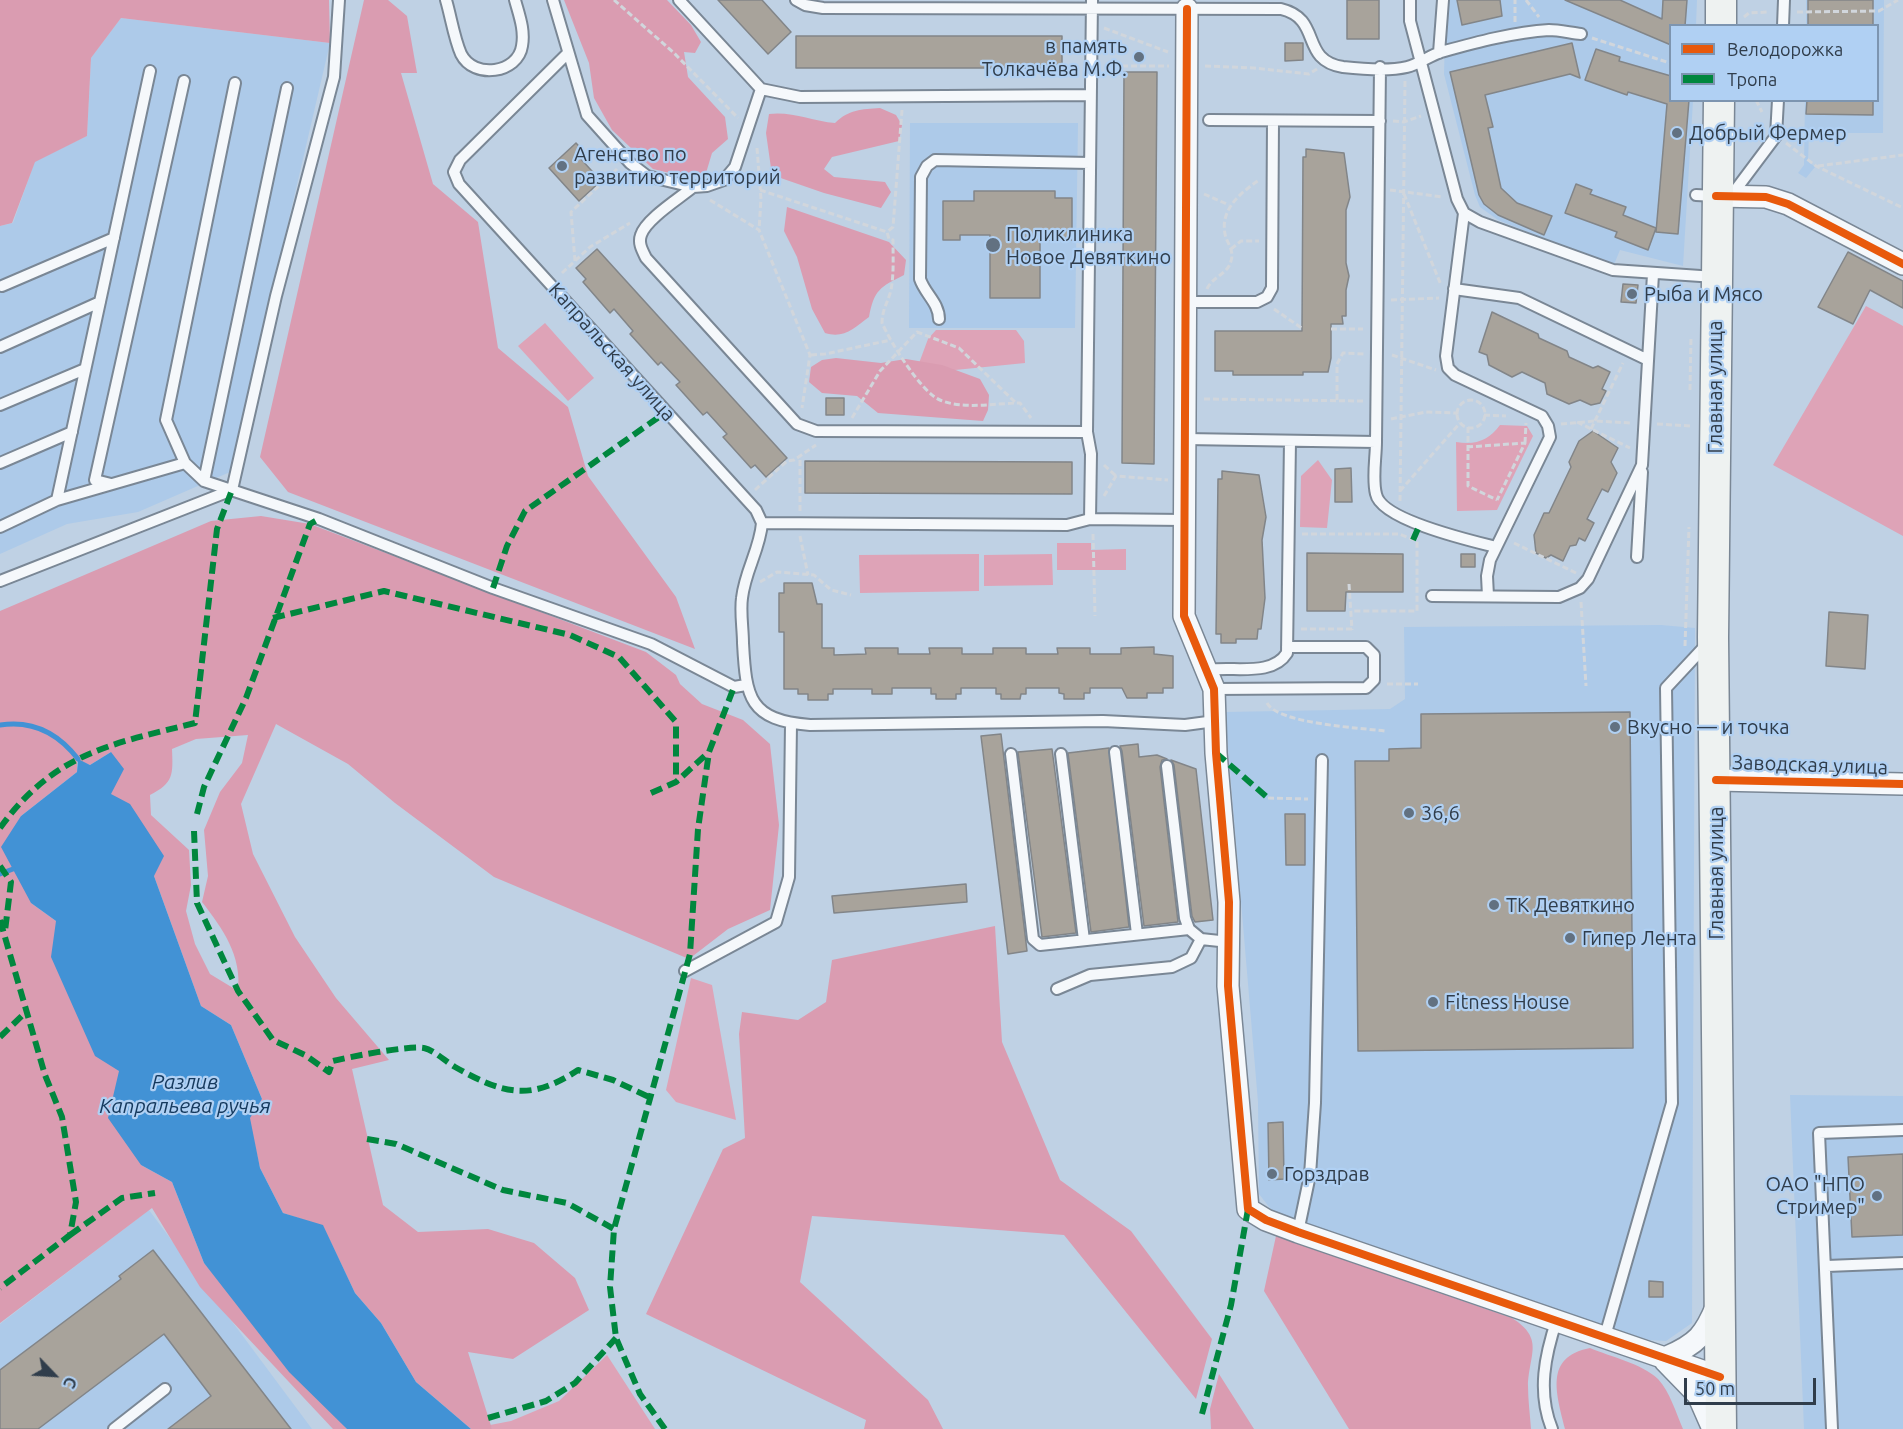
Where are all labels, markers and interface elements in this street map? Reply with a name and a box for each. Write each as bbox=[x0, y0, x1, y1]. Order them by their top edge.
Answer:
legend bbox=[1669, 24, 1879, 102]
place label: в память Толкачёва М.Ф. bbox=[982, 34, 1127, 81]
text: Велодорожка bbox=[1727, 39, 1843, 59]
marker: в память Толкачёва М.Ф. bbox=[1132, 50, 1146, 64]
text: Тропа bbox=[1727, 69, 1777, 89]
place label: Добрый Фермер bbox=[1689, 121, 1847, 145]
marker: Добрый Фермер bbox=[1670, 126, 1684, 140]
place label: Агенство по развитию территорий bbox=[574, 142, 781, 189]
marker: Агенство по развитию территорий bbox=[555, 159, 569, 173]
place label: Поликлиника Новое Девяткино bbox=[1006, 222, 1171, 269]
marker: Поликлиника Новое Девяткино bbox=[984, 236, 1002, 254]
street label: Капральская улица bbox=[544, 278, 680, 426]
place label: Рыба и Мясо bbox=[1644, 282, 1763, 306]
marker: Рыба и Мясо bbox=[1625, 287, 1639, 301]
street label: Главная улица bbox=[1703, 320, 1727, 454]
place label: Вкусно — и точка bbox=[1627, 715, 1789, 739]
marker: Вкусно — и точка bbox=[1608, 720, 1622, 734]
street label: Заводская улица bbox=[1732, 750, 1888, 780]
place label: 36,6 bbox=[1421, 801, 1460, 825]
marker: 36,6 bbox=[1402, 806, 1416, 820]
street label: Главная улица bbox=[1704, 806, 1728, 940]
place label: ТК Девяткино bbox=[1506, 893, 1635, 917]
marker: ТК Девяткино bbox=[1487, 898, 1501, 912]
place label: Гипер Лента bbox=[1582, 926, 1697, 950]
marker: Гипер Лента bbox=[1563, 931, 1577, 945]
place label: Fitness House bbox=[1445, 990, 1569, 1014]
marker: Fitness House bbox=[1426, 995, 1440, 1009]
water label: Разлив Капральева ручья bbox=[99, 1069, 271, 1119]
place label: Горздрав bbox=[1284, 1162, 1370, 1186]
marker: Горздрав bbox=[1265, 1167, 1279, 1181]
place label: ОАО "НПО Стример" bbox=[1765, 1172, 1865, 1219]
marker: ОАО "НПО Стример" bbox=[1870, 1189, 1884, 1203]
north arrow bbox=[24, 1345, 84, 1405]
scale bar bbox=[1687, 1366, 1819, 1404]
text: С bbox=[60, 1374, 81, 1391]
text: 50 m bbox=[1695, 1378, 1735, 1398]

